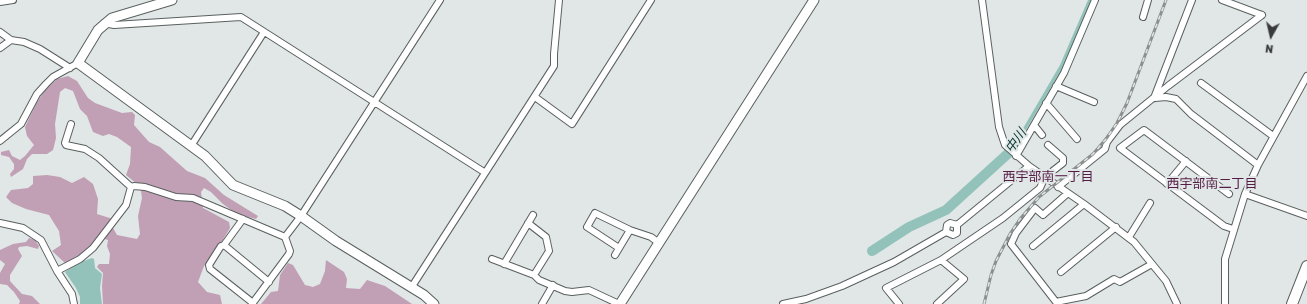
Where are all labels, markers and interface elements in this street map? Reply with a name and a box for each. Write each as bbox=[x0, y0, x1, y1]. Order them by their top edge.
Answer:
north arrow bbox=[1251, 16, 1291, 56]
text: N bbox=[1264, 41, 1274, 55]
water label: 中川 bbox=[1002, 126, 1030, 156]
district label: 西宇部南一丁目 bbox=[1003, 169, 1093, 185]
district label: 西宇部南二丁目 bbox=[1167, 176, 1257, 192]

